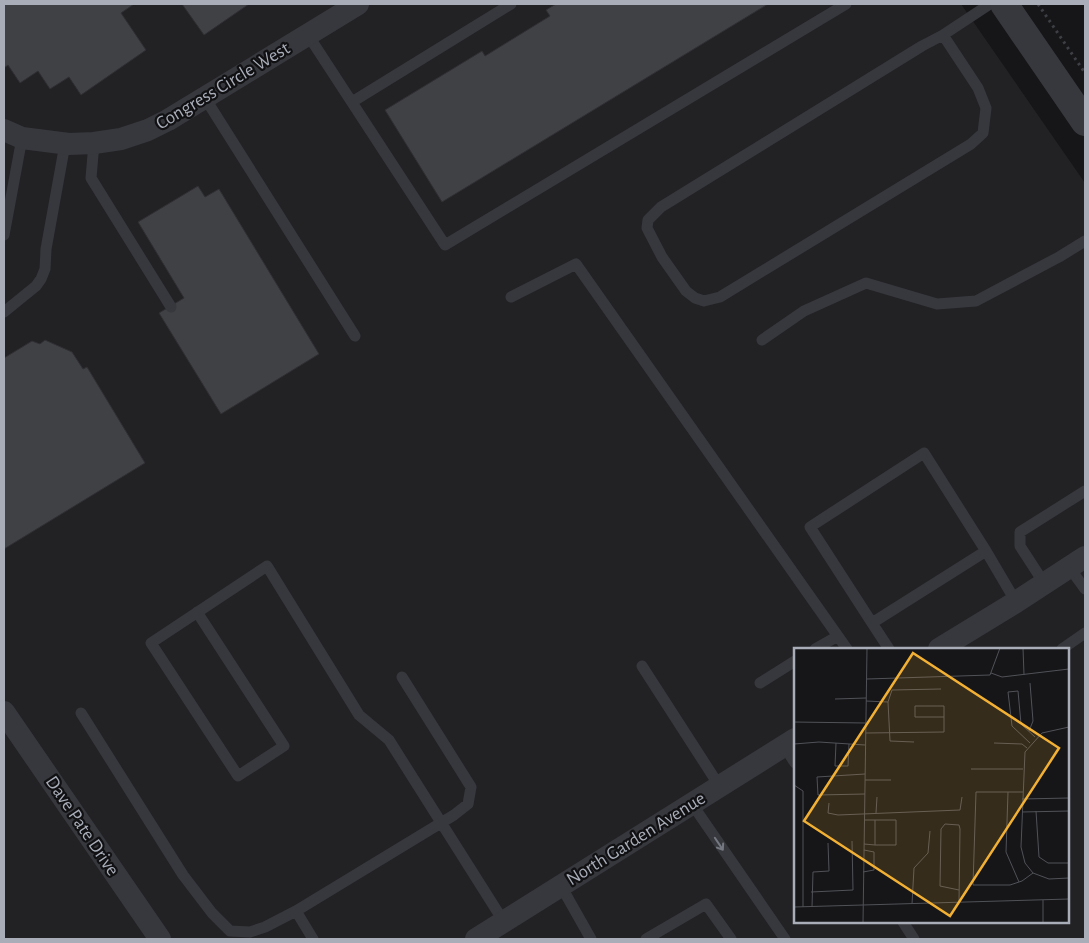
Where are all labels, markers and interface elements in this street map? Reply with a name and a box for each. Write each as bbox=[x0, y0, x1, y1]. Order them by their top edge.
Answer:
street label: Congress Circle West bbox=[153, 39, 293, 133]
inset map bbox=[794, 648, 1069, 923]
street label: Dave Pate Drive bbox=[42, 773, 122, 879]
street label: North Garden Avenue bbox=[563, 789, 709, 889]
one-way arrow bbox=[714, 837, 724, 851]

